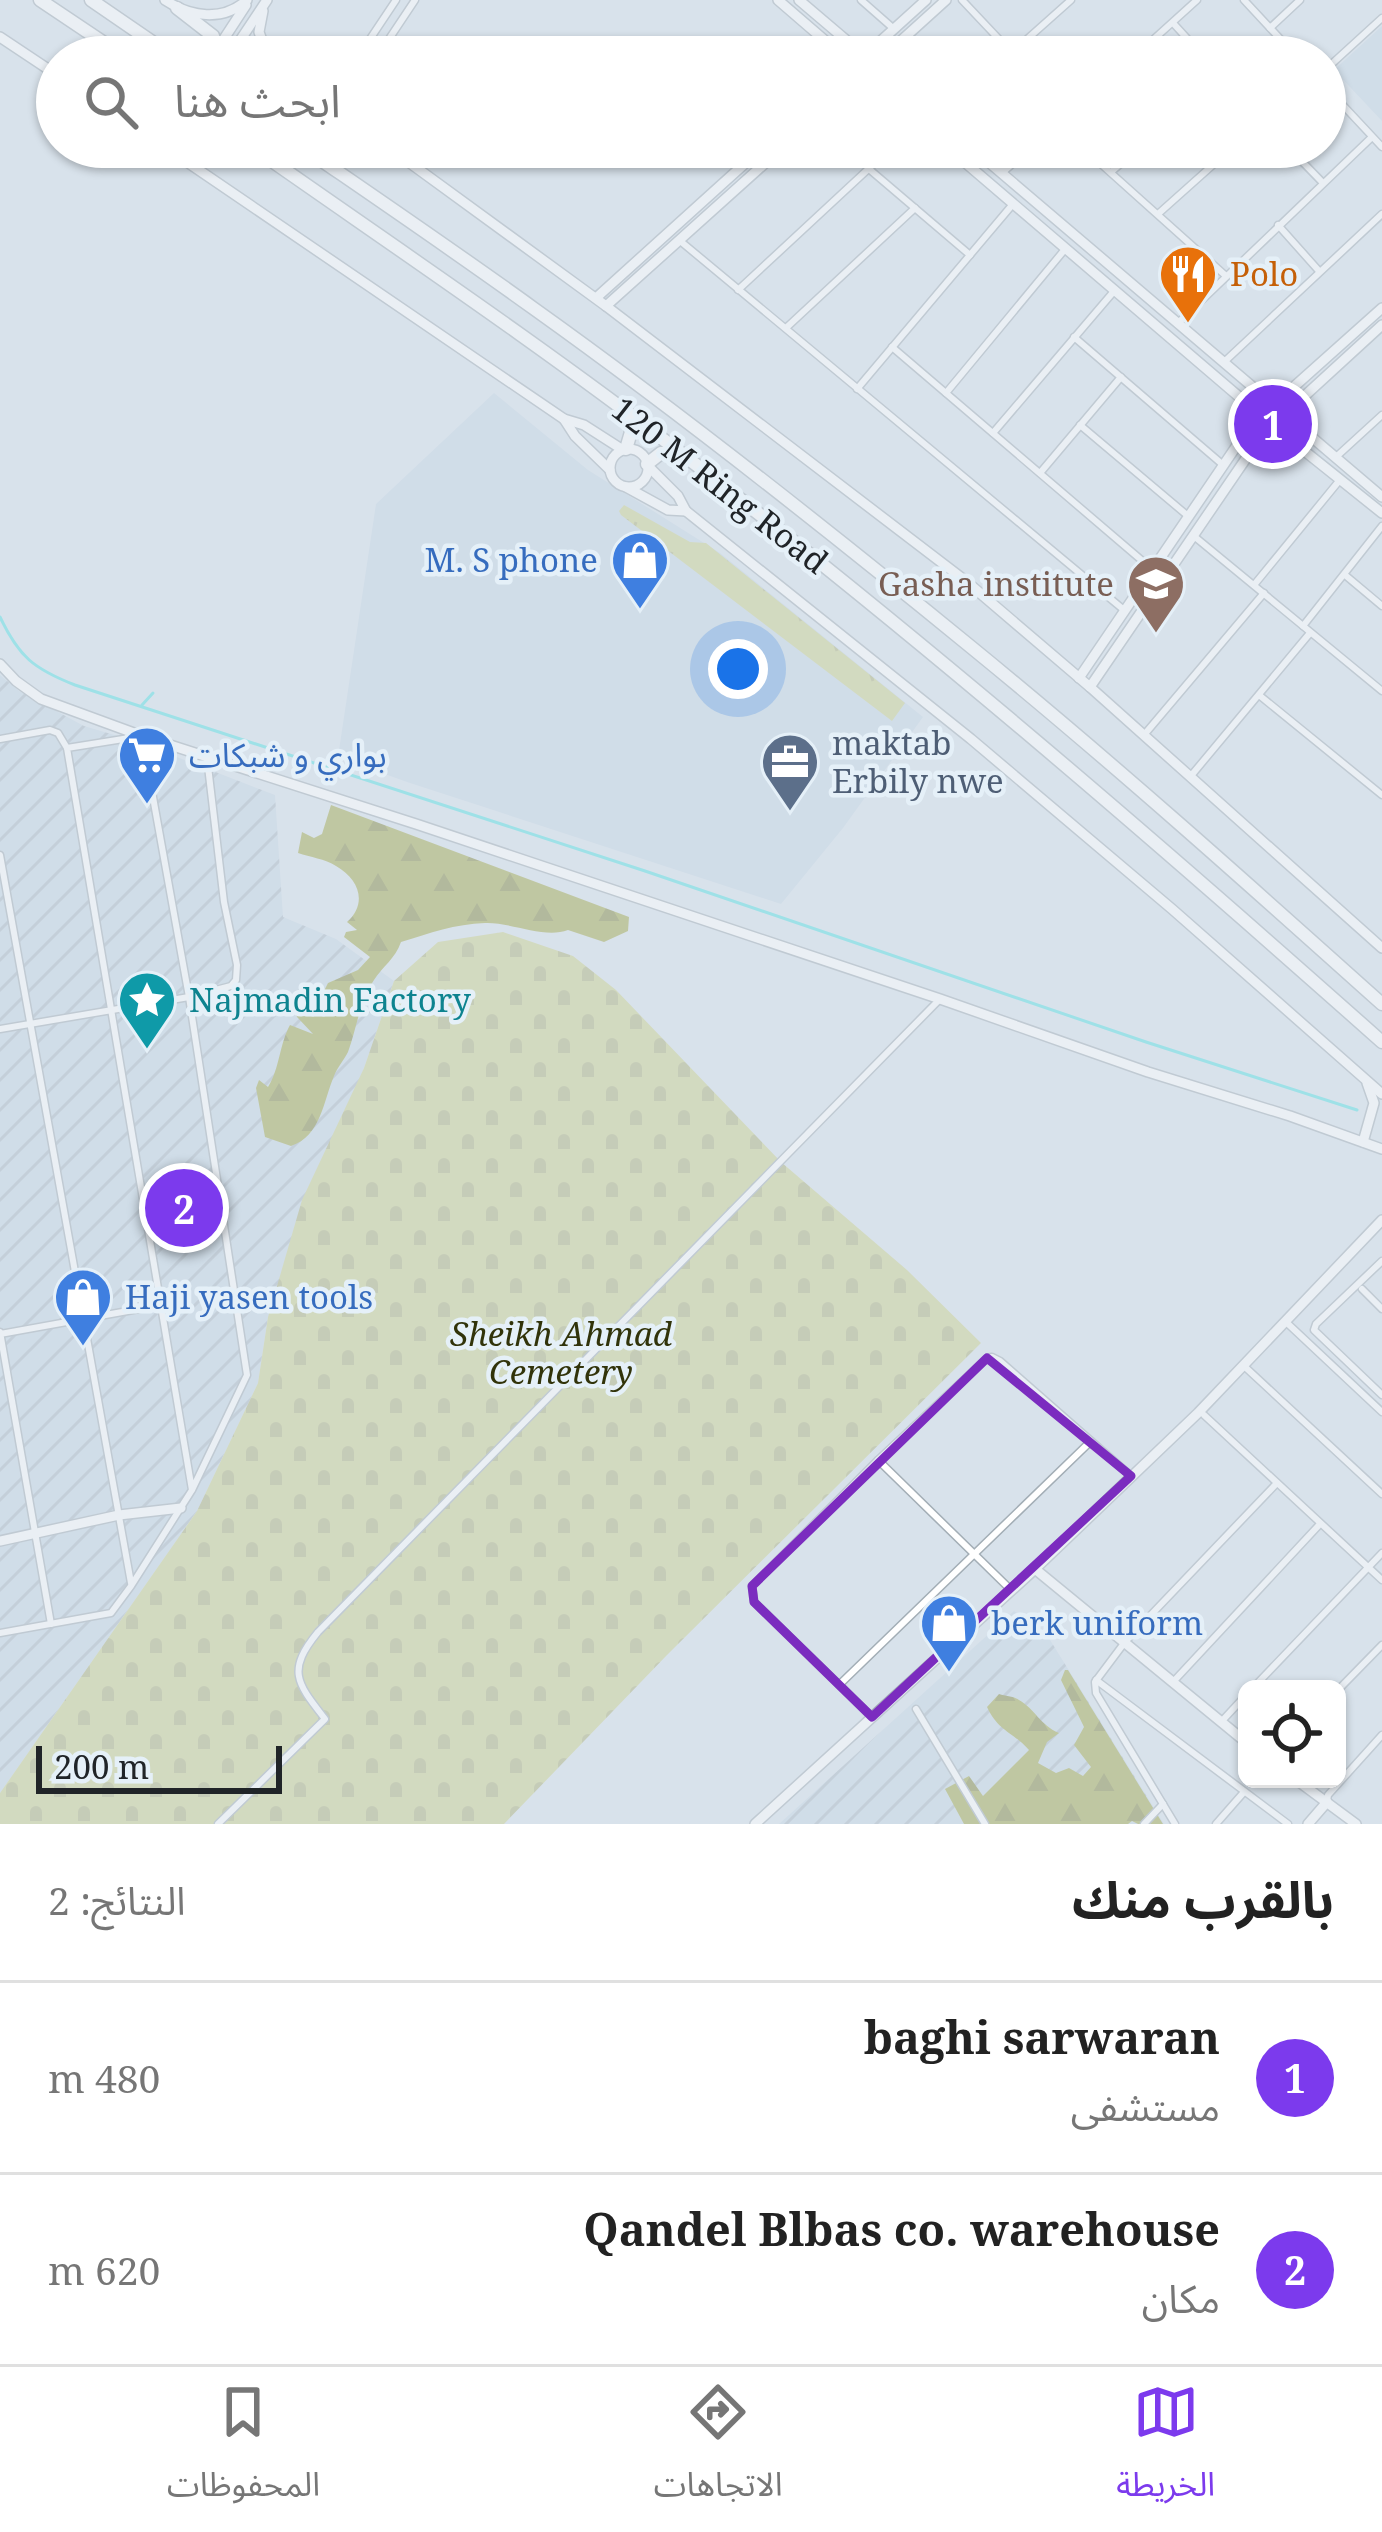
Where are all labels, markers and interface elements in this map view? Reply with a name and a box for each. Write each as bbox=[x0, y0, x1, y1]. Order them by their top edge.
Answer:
search box bbox=[36, 36, 1346, 168]
icon: search bbox=[78, 69, 144, 135]
text: ابحث هنا bbox=[174, 69, 341, 130]
restaurant icon: Polo bbox=[1157, 243, 1219, 325]
place label: Polo bbox=[1230, 251, 1298, 296]
pin: 1 bbox=[1234, 379, 1312, 469]
street label: 120 M Ring Road bbox=[603, 386, 838, 583]
shop icon: M. S phone bbox=[609, 529, 671, 611]
place label: M. S phone bbox=[424, 537, 598, 582]
school or university icon: Gasha institute bbox=[1125, 553, 1187, 635]
place label: Gasha institute bbox=[878, 561, 1114, 606]
your location bbox=[708, 639, 768, 699]
place label: maktab Erbily nwe bbox=[832, 720, 1004, 803]
supermarket icon: بواري و شبكات bbox=[116, 724, 178, 806]
office icon: maktab Erbily nwe bbox=[759, 731, 821, 813]
place label: بواري و شبكات bbox=[189, 732, 387, 781]
place icon: Najmadin Factory bbox=[116, 969, 178, 1051]
place label: Najmadin Factory bbox=[189, 977, 471, 1022]
pin: 2 bbox=[145, 1163, 223, 1253]
shop icon: Haji yasen tools bbox=[52, 1266, 114, 1348]
place label: Haji yasen tools bbox=[125, 1274, 373, 1319]
park label: Sheikh Ahmad Cemetery bbox=[450, 1311, 673, 1394]
shop icon: berk uniform bbox=[918, 1592, 980, 1674]
place label: berk uniform bbox=[991, 1600, 1203, 1645]
map controls bbox=[1238, 1680, 1346, 1788]
button: locate bbox=[1238, 1680, 1346, 1788]
scale bar bbox=[36, 1740, 282, 1793]
text: 200 m bbox=[54, 1744, 149, 1789]
text: بالقرب منك bbox=[1072, 1863, 1334, 1933]
text: النتائج: 2 bbox=[48, 1873, 186, 1926]
text: baghi sarwaran bbox=[864, 2006, 1220, 2067]
text: 480 m bbox=[48, 2051, 160, 2104]
text: 1 bbox=[1284, 2051, 1306, 2104]
text: مستشفى bbox=[1071, 2079, 1220, 2132]
text: Qandel Blbas co. warehouse bbox=[583, 2198, 1220, 2259]
text: 620 m bbox=[48, 2243, 160, 2296]
text: 2 bbox=[1284, 2243, 1306, 2296]
text: مكان bbox=[1142, 2271, 1220, 2324]
tab: المحفوظات bbox=[167, 2379, 320, 2520]
tab: الاتجاهات bbox=[654, 2379, 783, 2520]
tab: الخريطة bbox=[1116, 2379, 1215, 2520]

